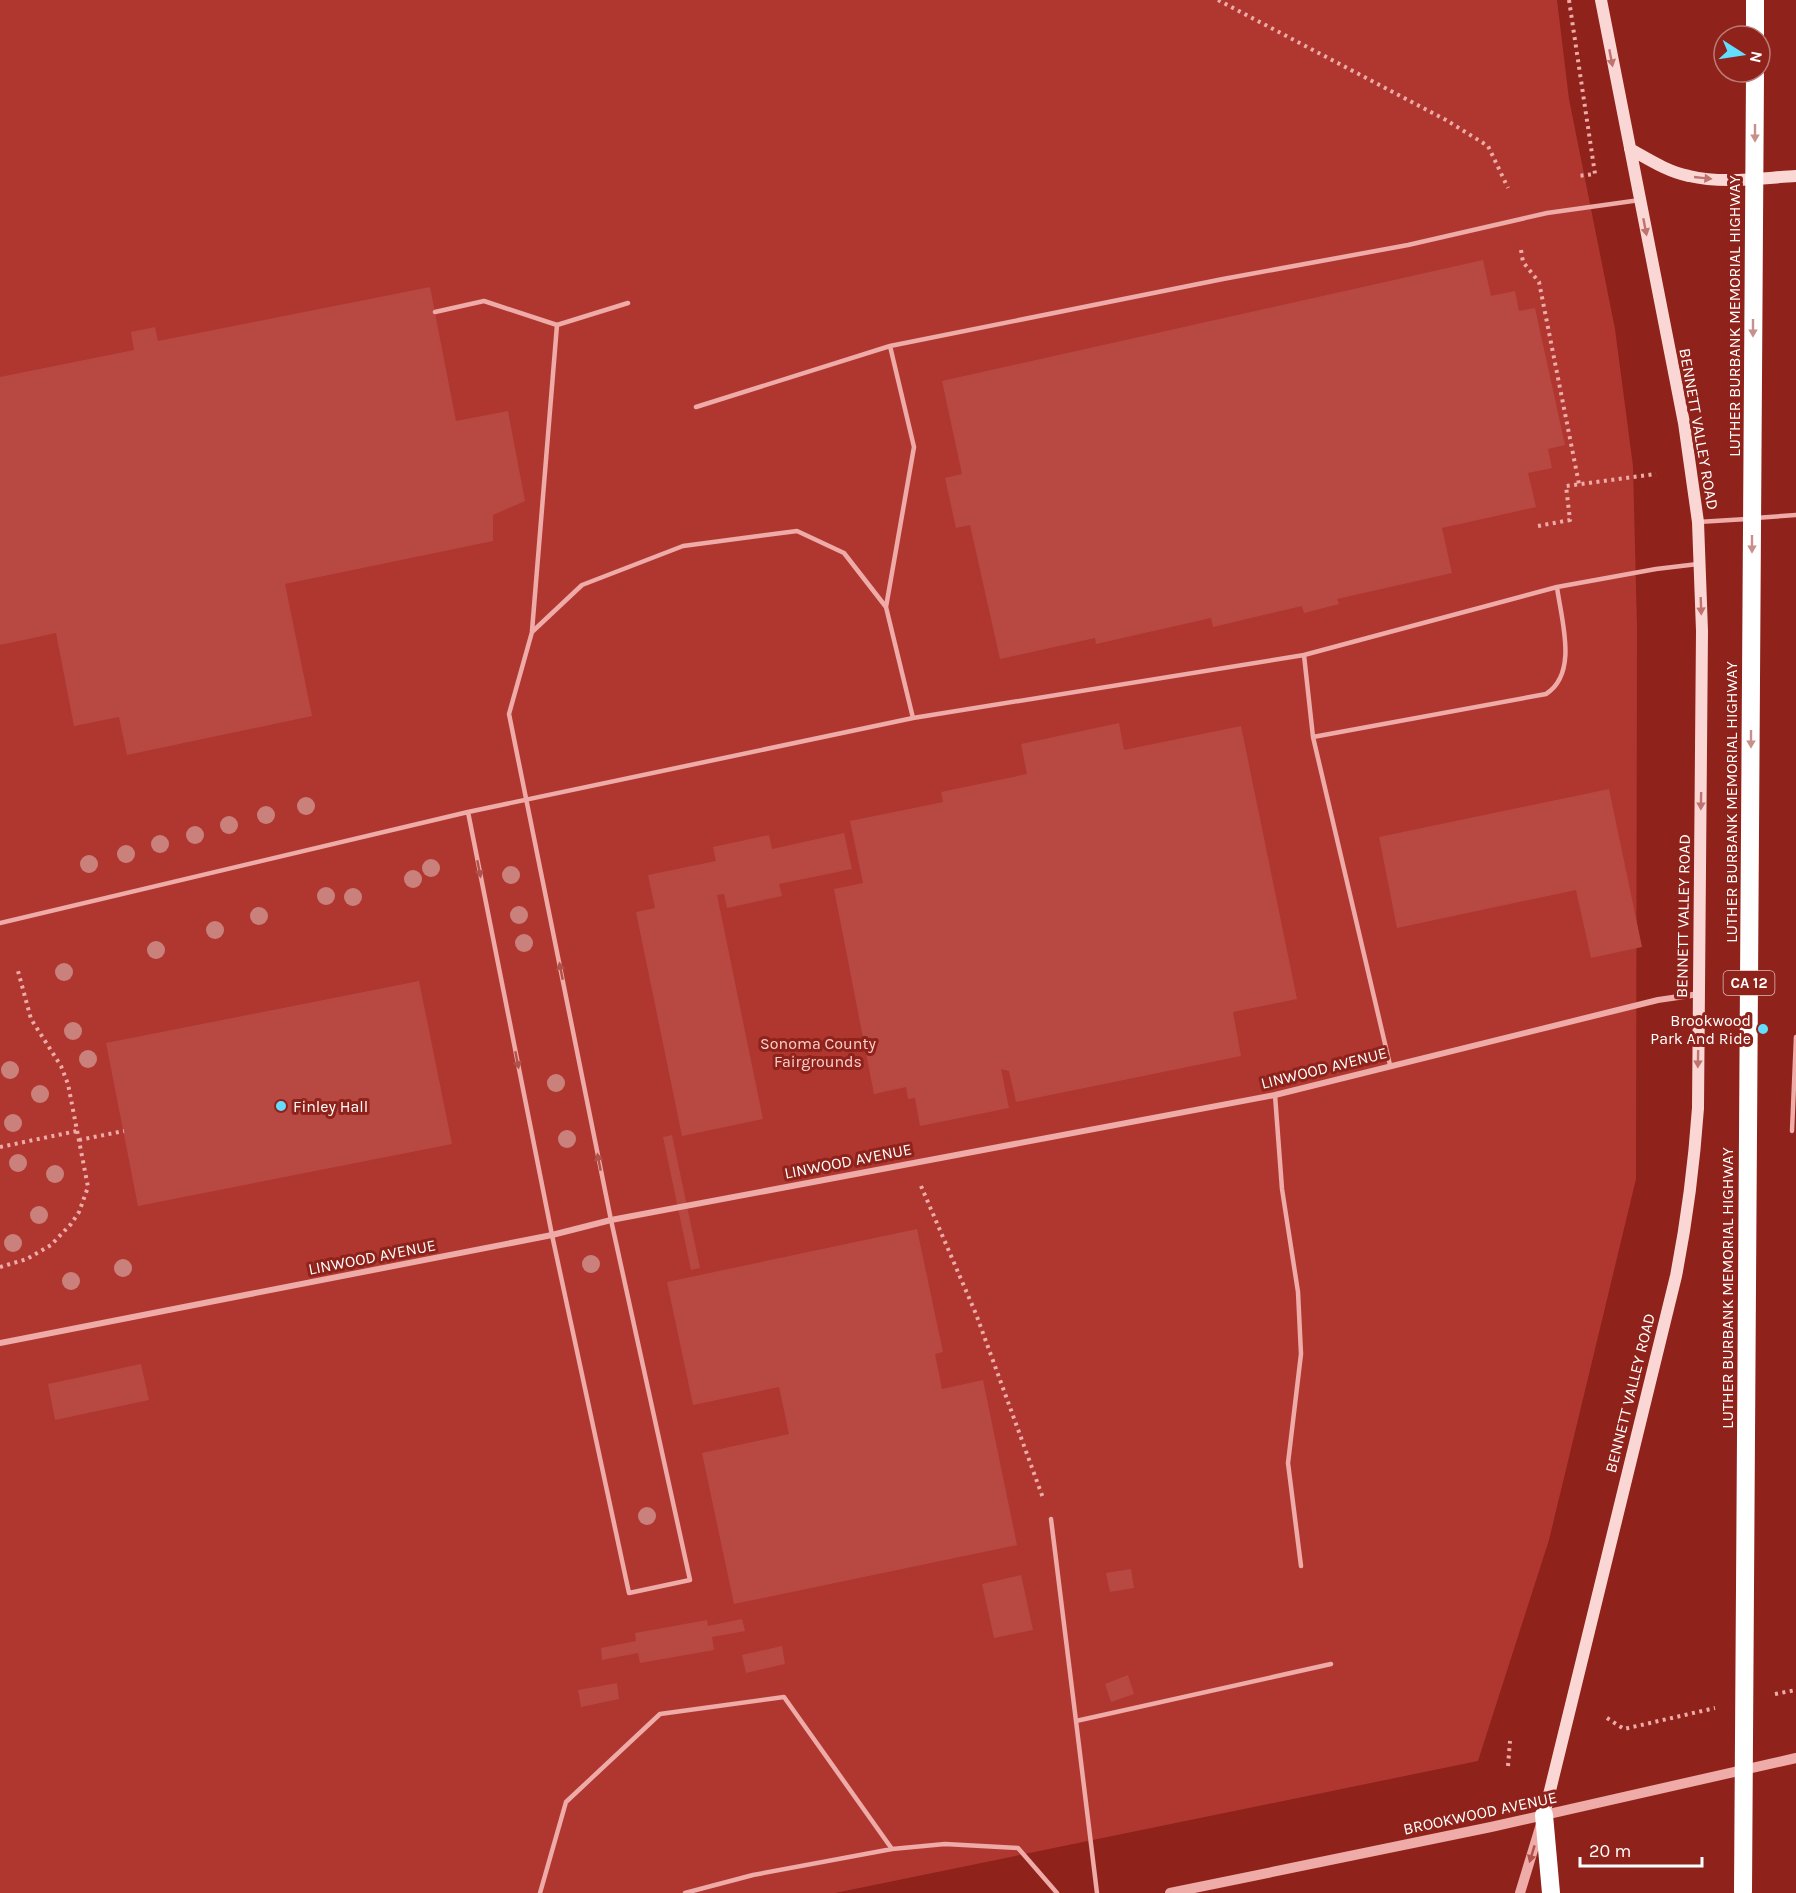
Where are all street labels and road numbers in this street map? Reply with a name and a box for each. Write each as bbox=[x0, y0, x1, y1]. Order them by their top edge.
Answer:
street label: LUTHER BURBANK MEMORIAL HIGHWAY bbox=[1725, 175, 1744, 457]
street label: BENNETT VALLEY ROAD bbox=[1675, 347, 1723, 511]
street label: LUTHER BURBANK MEMORIAL HIGHWAY bbox=[1722, 661, 1741, 943]
street label: BENNETT VALLEY ROAD bbox=[1672, 834, 1694, 998]
road number: CA 12 bbox=[1724, 971, 1774, 995]
street label: LINWOOD AVENUE bbox=[1259, 1043, 1389, 1093]
street label: LINWOOD AVENUE bbox=[783, 1139, 913, 1183]
street label: LUTHER BURBANK MEMORIAL HIGHWAY bbox=[1718, 1147, 1737, 1429]
street label: LINWOOD AVENUE bbox=[307, 1235, 437, 1279]
street label: BENNETT VALLEY ROAD bbox=[1601, 1311, 1659, 1475]
street label: BROOKWOOD AVENUE bbox=[1401, 1787, 1559, 1839]

